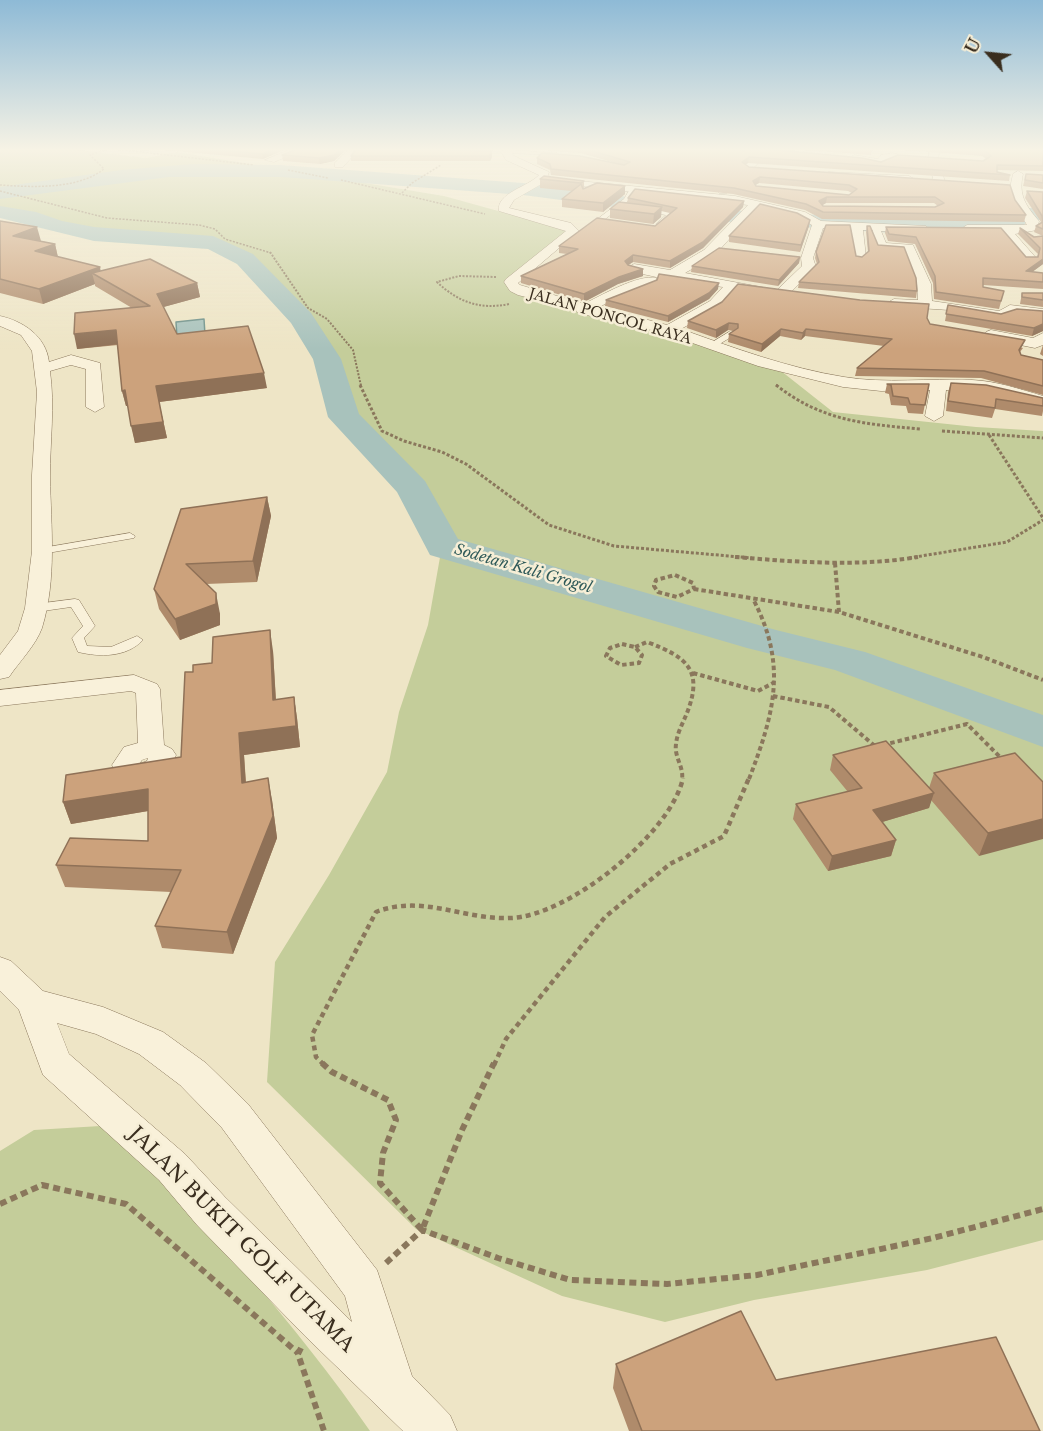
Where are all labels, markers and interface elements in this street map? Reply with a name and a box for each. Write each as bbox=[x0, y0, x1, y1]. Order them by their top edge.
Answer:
north arrow bbox=[959, 24, 1019, 84]
text: U bbox=[961, 35, 985, 57]
street label: JALAN PONCOL RAYA bbox=[527, 286, 693, 348]
water label: Sodetan Kali Grogol bbox=[452, 541, 594, 597]
street label: JALAN BUKIT GOLF UTAMA bbox=[123, 1122, 359, 1358]

